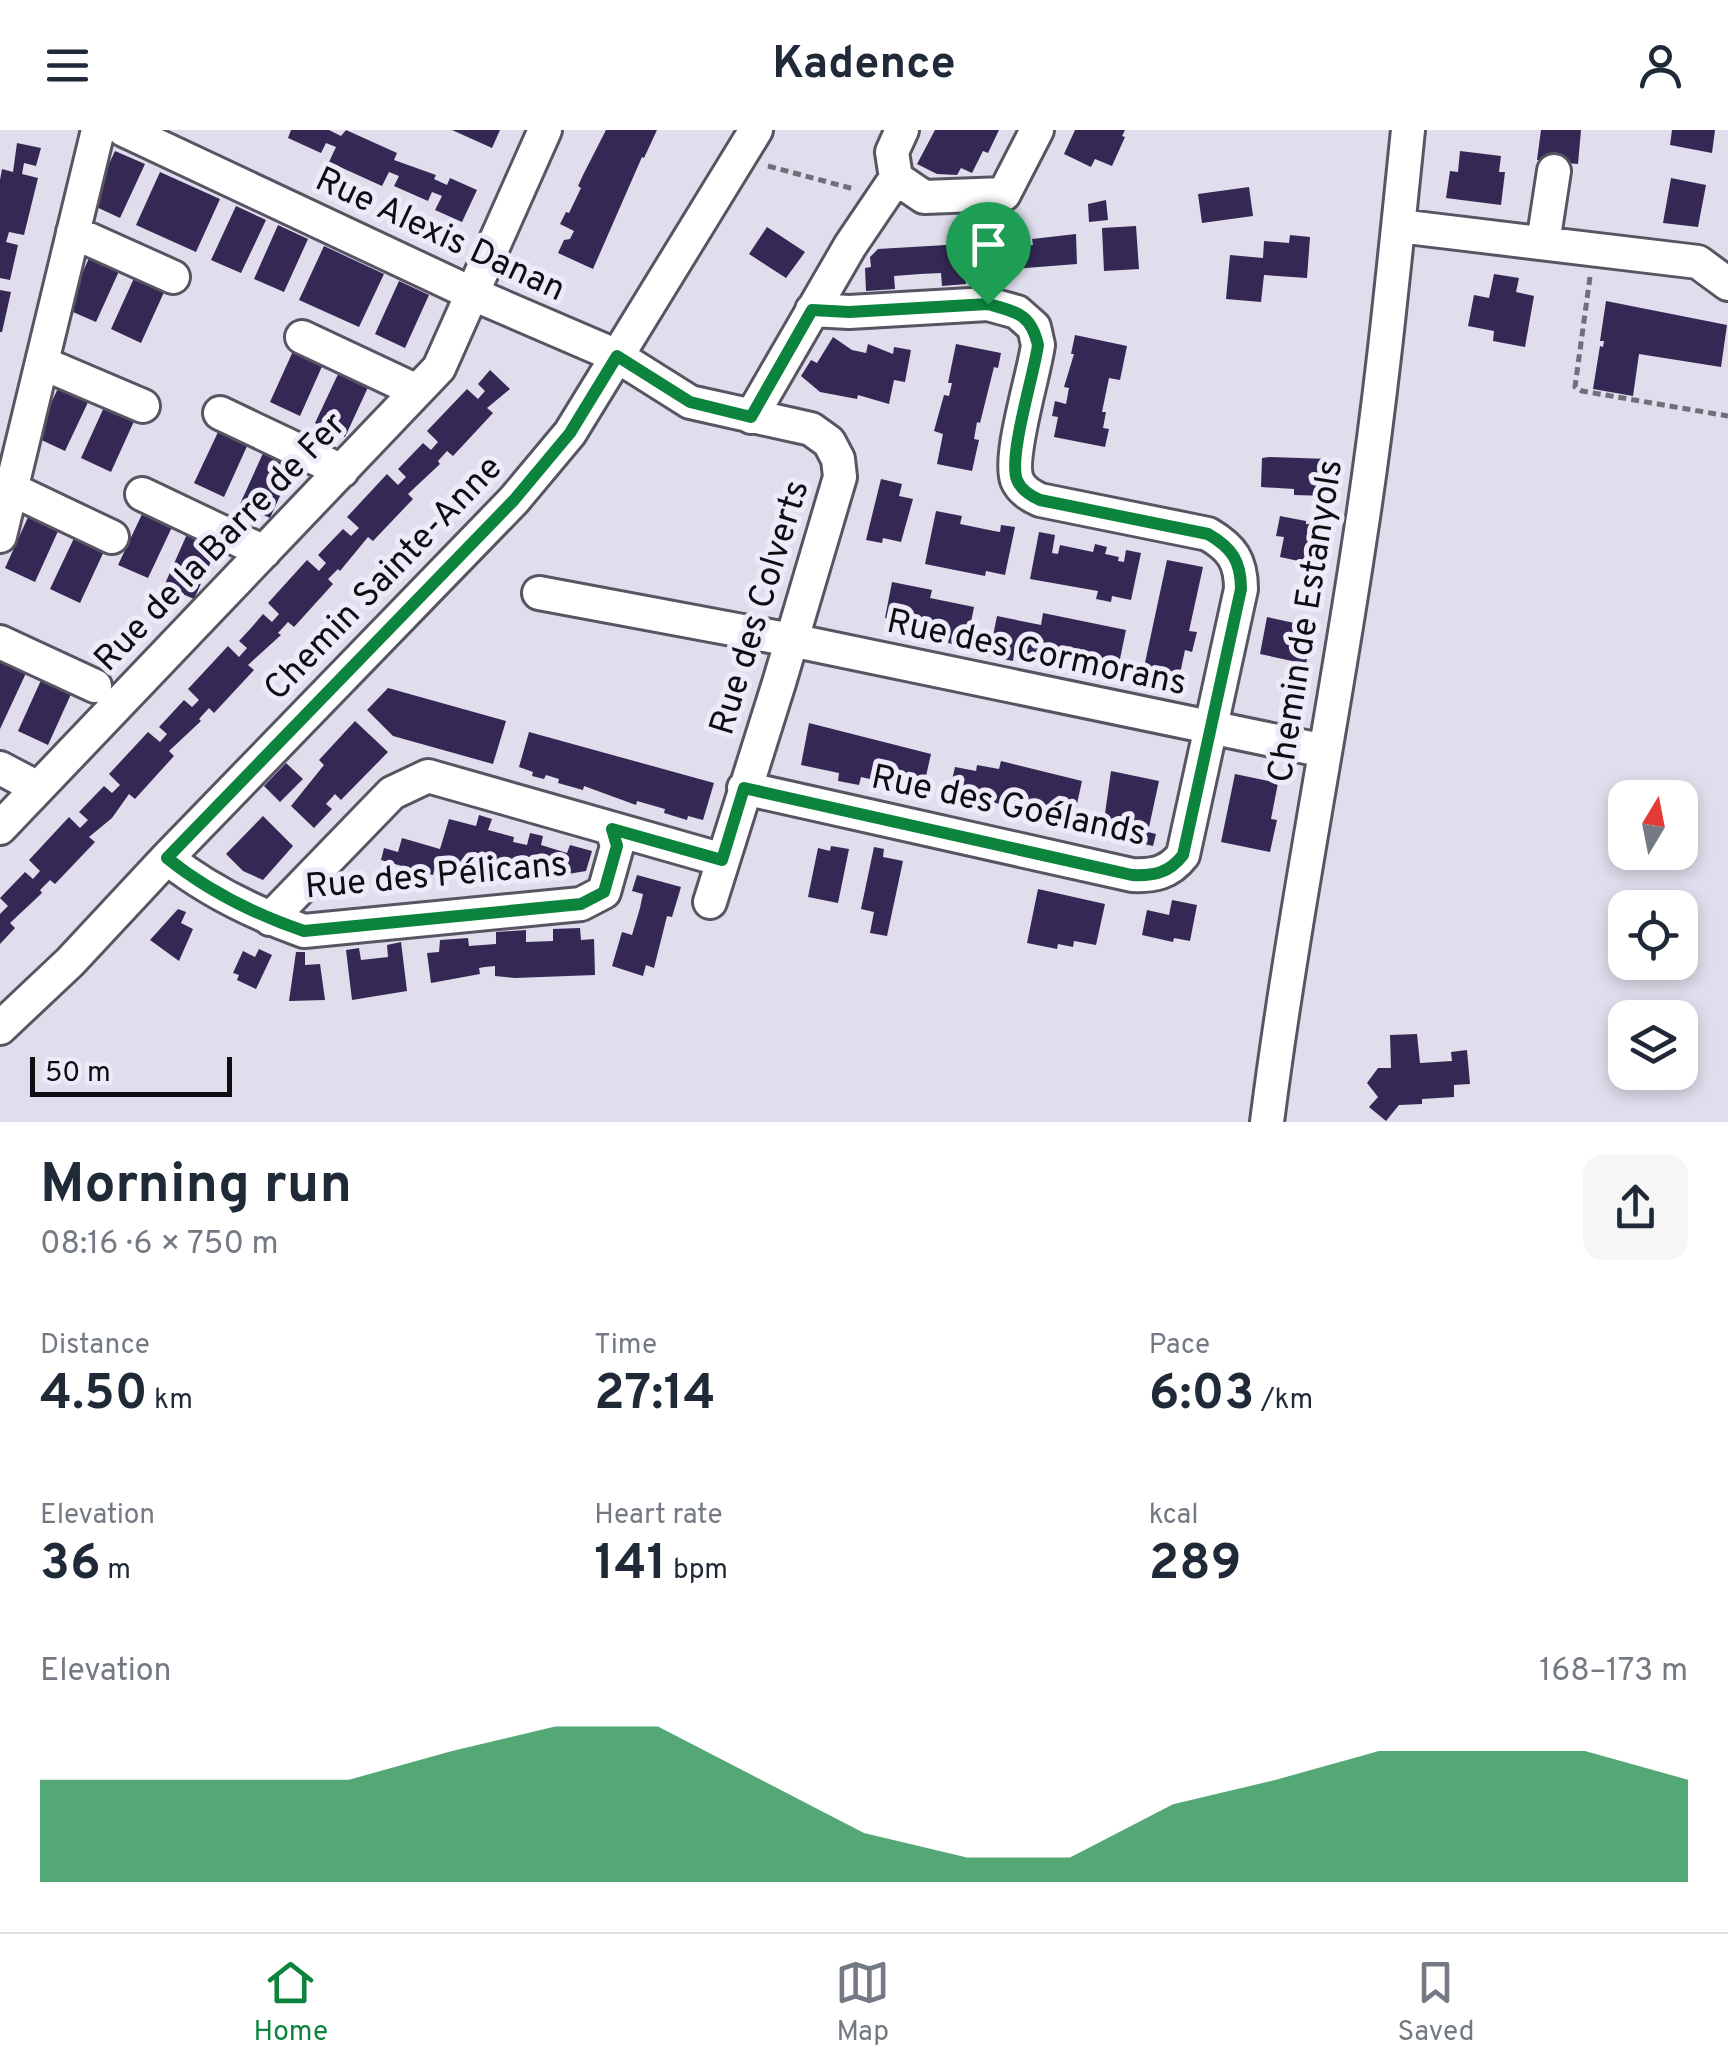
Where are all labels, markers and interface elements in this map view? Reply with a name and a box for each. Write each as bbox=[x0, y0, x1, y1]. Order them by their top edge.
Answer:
text: Kadence bbox=[772, 37, 956, 94]
icon: menu bbox=[40, 38, 95, 93]
icon: person bbox=[1633, 38, 1688, 93]
street label: Rue Alexis Danan bbox=[308, 159, 572, 313]
pin bbox=[946, 202, 1031, 305]
icon: arrive bbox=[961, 217, 1016, 272]
street label: Rue de la Barre de Fer bbox=[86, 404, 356, 682]
street label: Chemin Sainte-Anne bbox=[256, 447, 513, 711]
street label: Chemin de Estanyols bbox=[1260, 457, 1354, 786]
street label: Rue des Colverts bbox=[701, 475, 821, 741]
street label: Rue des Cormorans bbox=[883, 601, 1190, 707]
street label: Rue des Goélands bbox=[867, 756, 1150, 858]
north arrow bbox=[1608, 780, 1698, 870]
map controls bbox=[1608, 780, 1698, 1090]
street label: Rue des Pélicans bbox=[303, 844, 569, 910]
button: locate bbox=[1608, 890, 1698, 980]
button: layers bbox=[1608, 1000, 1698, 1090]
scale bar bbox=[30, 1052, 232, 1096]
text: 50 m bbox=[45, 1056, 111, 1092]
text: Morning run bbox=[40, 1152, 352, 1222]
button: share bbox=[1583, 1155, 1688, 1260]
text: 08:16 · 6 × 750 m bbox=[40, 1225, 279, 1265]
text: Distance bbox=[40, 1328, 150, 1364]
text: Time bbox=[594, 1328, 657, 1364]
text: Pace bbox=[1149, 1328, 1210, 1364]
text: 4.50 bbox=[40, 1364, 148, 1427]
text: 27:14 bbox=[594, 1364, 716, 1427]
text: 6:03 bbox=[1149, 1364, 1254, 1427]
text: km bbox=[148, 1383, 193, 1419]
text: /km bbox=[1254, 1383, 1313, 1419]
text: Elevation bbox=[40, 1498, 155, 1534]
text: Heart rate bbox=[594, 1498, 722, 1534]
text: kcal bbox=[1149, 1498, 1198, 1534]
text: 36 bbox=[40, 1534, 101, 1597]
text: 141 bbox=[594, 1534, 667, 1597]
text: 289 bbox=[1149, 1534, 1241, 1597]
text: m bbox=[101, 1553, 131, 1589]
text: bpm bbox=[667, 1553, 728, 1589]
text: Elevation bbox=[40, 1652, 172, 1692]
text: 168–173 m bbox=[1539, 1652, 1688, 1692]
tab: Home bbox=[254, 1955, 328, 2051]
tab: Map bbox=[835, 1955, 890, 2051]
tab: Saved bbox=[1397, 1955, 1474, 2051]

